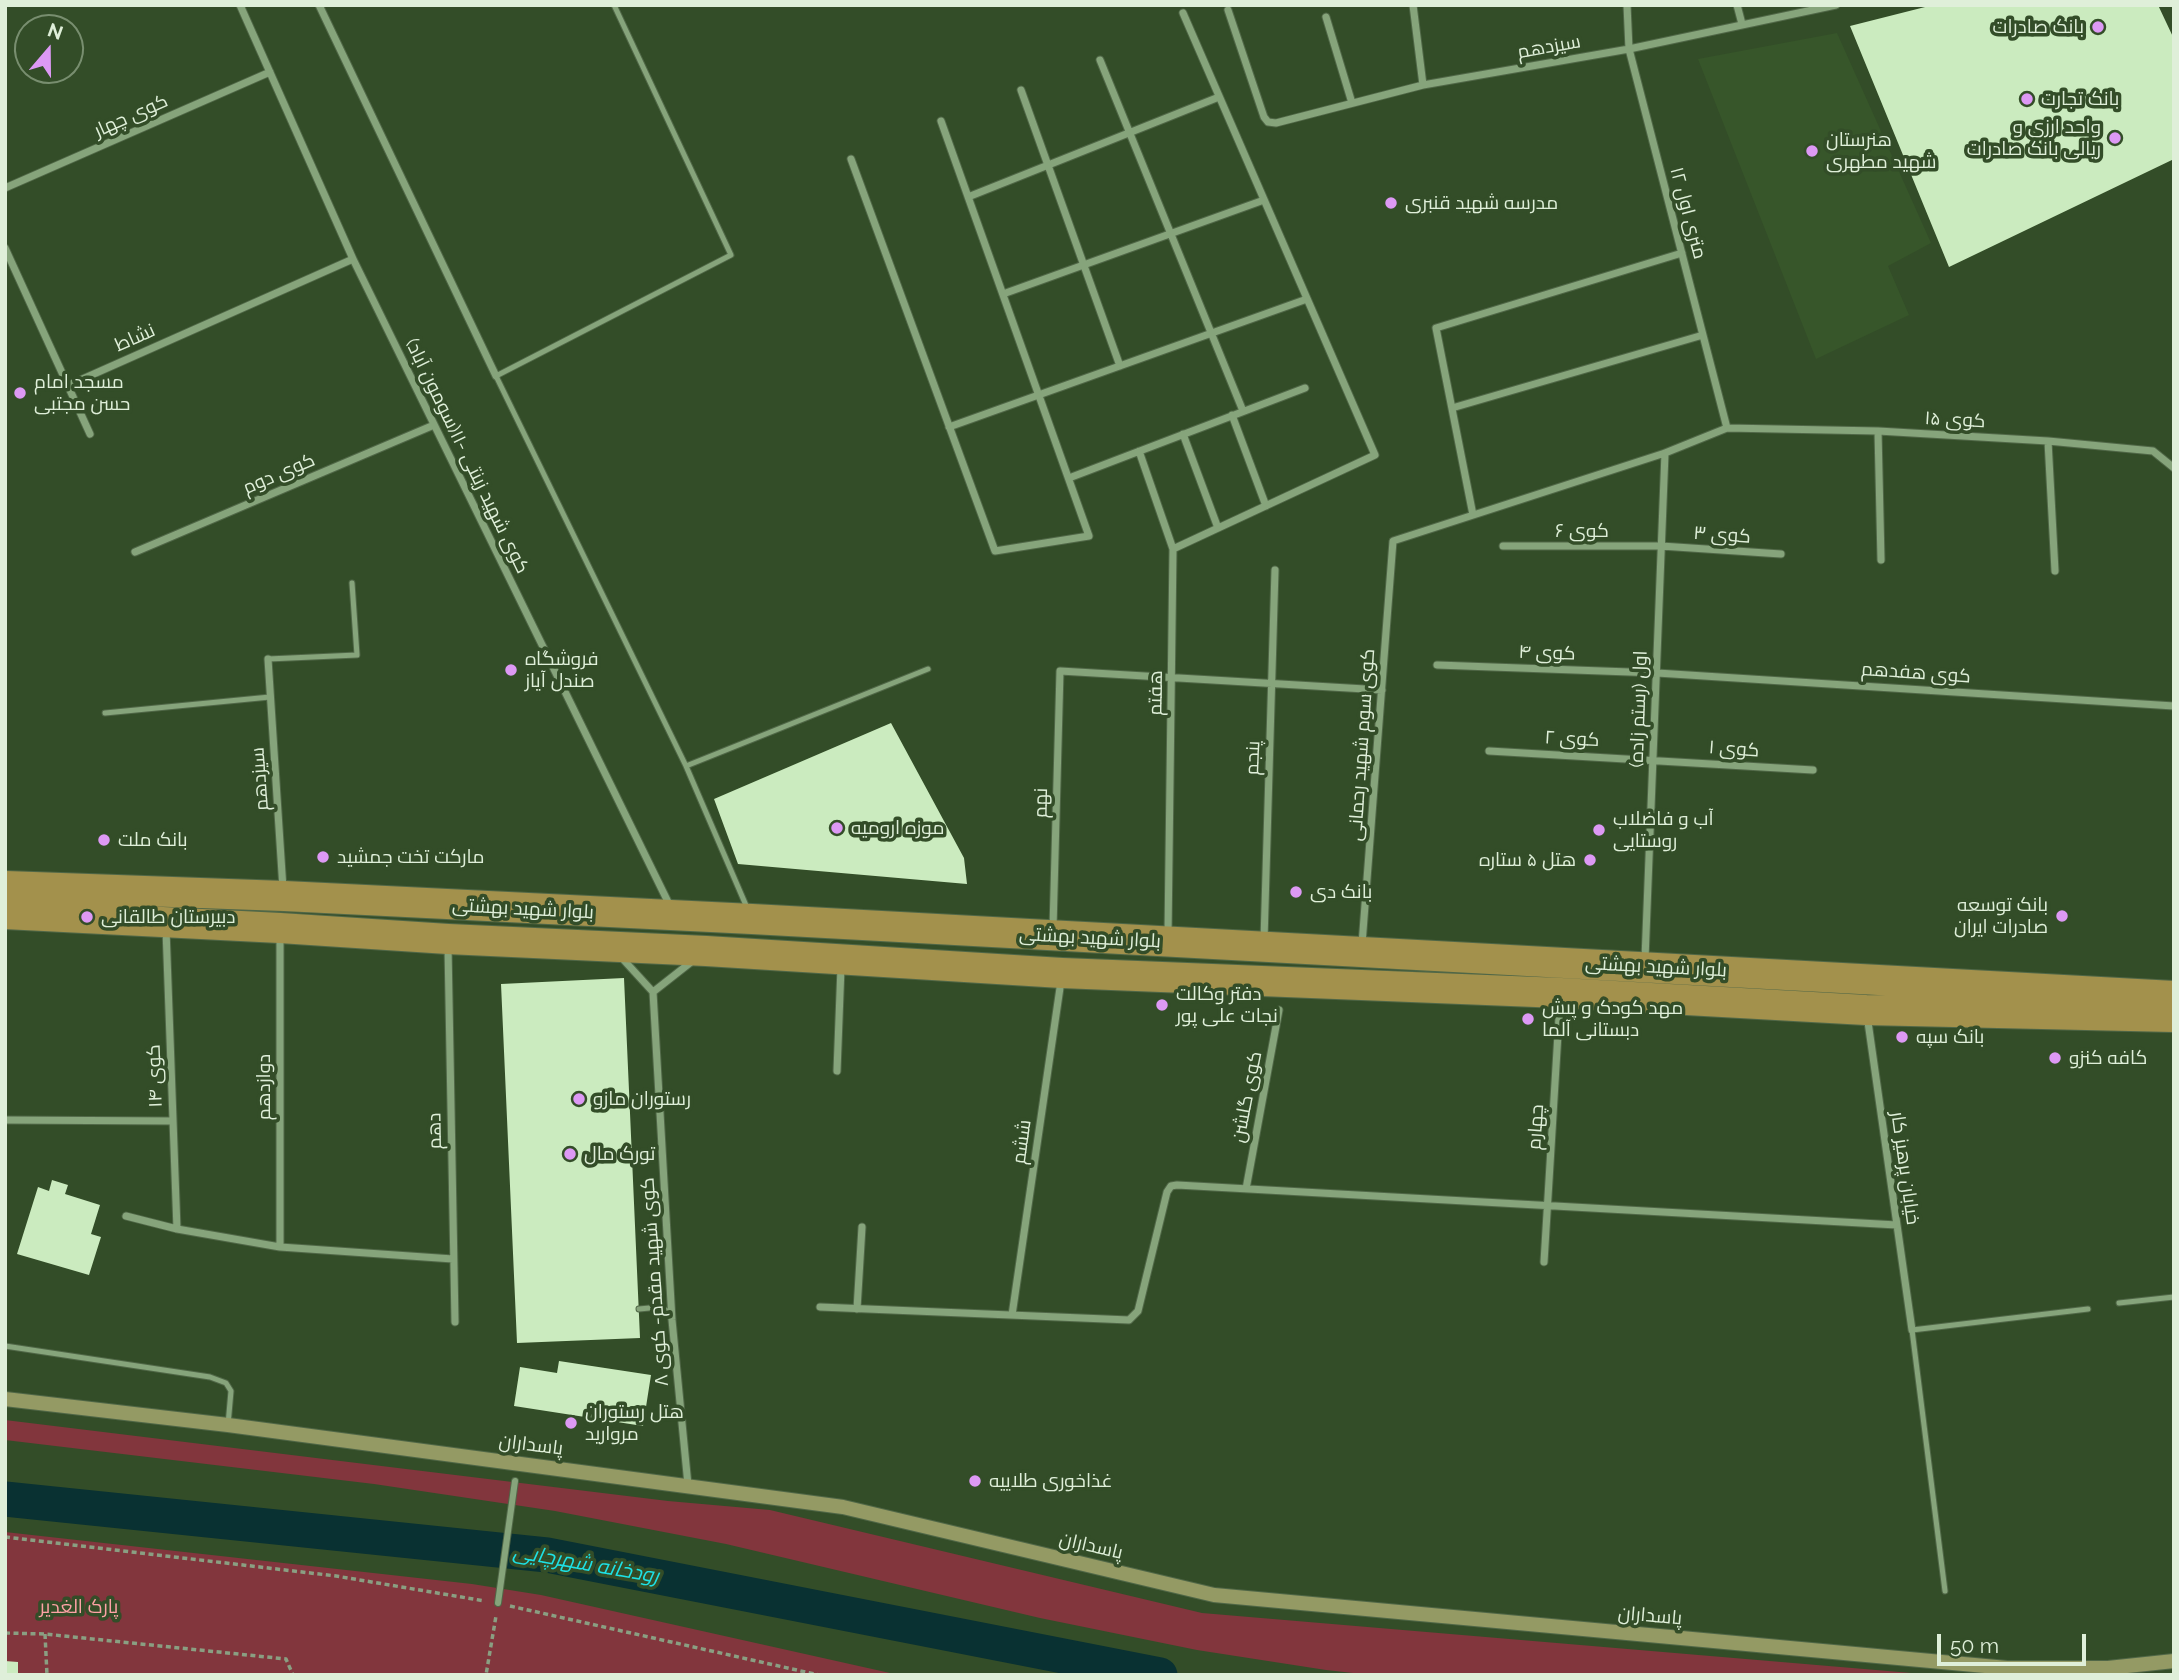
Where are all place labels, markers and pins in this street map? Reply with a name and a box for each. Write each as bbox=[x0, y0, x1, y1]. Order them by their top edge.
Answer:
place label: بانک صادرات bbox=[1992, 16, 2084, 38]
marker: بانک صادرات bbox=[2090, 19, 2106, 35]
place label: بانک تجارت bbox=[2041, 88, 2119, 110]
marker: بانک تجارت bbox=[2019, 91, 2035, 107]
place label: واحد ارزی و ریالی بانک صادرات bbox=[1967, 116, 2101, 160]
place label: هنرستان شهید مطهری bbox=[1826, 129, 1937, 173]
marker: واحد ارزی و ریالی بانک صادرات bbox=[2107, 130, 2123, 146]
marker: هنرستان شهید مطهری bbox=[1804, 143, 1820, 159]
place label: مدرسه شهید قنبری bbox=[1405, 192, 1558, 214]
marker: مدرسه شهید قنبری bbox=[1383, 195, 1399, 211]
place label: مسجد امام حسن مجتبی bbox=[34, 371, 130, 415]
marker: مسجد امام حسن مجتبی bbox=[12, 385, 28, 401]
place label: فروشگاه صندل آیاز bbox=[525, 648, 598, 692]
marker: فروشگاه صندل آیاز bbox=[503, 662, 519, 678]
place label: آب و فاضلاب روستایی bbox=[1613, 808, 1714, 852]
place label: موزه ارومیه bbox=[851, 817, 944, 839]
marker: موزه ارومیه bbox=[829, 820, 845, 836]
marker: آب و فاضلاب روستایی bbox=[1591, 822, 1607, 838]
place label: بانک ملت bbox=[118, 829, 188, 851]
marker: بانک ملت bbox=[96, 832, 112, 848]
place label: مارکت تخت جمشید bbox=[337, 846, 484, 868]
marker: مارکت تخت جمشید bbox=[315, 849, 331, 865]
place label: هتل ۵ ستاره bbox=[1479, 849, 1576, 871]
marker: هتل ۵ ستاره bbox=[1582, 852, 1598, 868]
place label: بانک دی bbox=[1310, 881, 1372, 903]
marker: بانک دی bbox=[1288, 884, 1304, 900]
place label: بانک توسعه صادرات ایران bbox=[1954, 894, 2048, 938]
place label: دبیرستان طالقانی bbox=[101, 906, 236, 928]
marker: بانک توسعه صادرات ایران bbox=[2054, 908, 2070, 924]
marker: دبیرستان طالقانی bbox=[79, 909, 95, 925]
place label: دفتر وکالت نجات علی پور bbox=[1176, 983, 1278, 1027]
marker: دفتر وکالت نجات علی پور bbox=[1154, 997, 1170, 1013]
place label: مهد کودک و پیش دبستانی آلما bbox=[1542, 997, 1683, 1041]
marker: مهد کودک و پیش دبستانی آلما bbox=[1520, 1011, 1536, 1027]
place label: بانک سپه bbox=[1916, 1026, 1984, 1048]
marker: بانک سپه bbox=[1894, 1029, 1910, 1045]
place label: کافه کنزو bbox=[2069, 1047, 2147, 1069]
marker: کافه کنزو bbox=[2047, 1050, 2063, 1066]
place label: رستوران مازو bbox=[593, 1088, 691, 1110]
marker: رستوران مازو bbox=[571, 1091, 587, 1107]
place label: تورک مال bbox=[584, 1143, 655, 1165]
marker: تورک مال bbox=[562, 1146, 578, 1162]
place label: هتل رستوران مروارید bbox=[585, 1401, 684, 1445]
marker: هتل رستوران مروارید bbox=[563, 1415, 579, 1431]
place label: غذاخوری طلاییه bbox=[989, 1470, 1112, 1492]
marker: غذاخوری طلاییه bbox=[967, 1473, 983, 1489]

